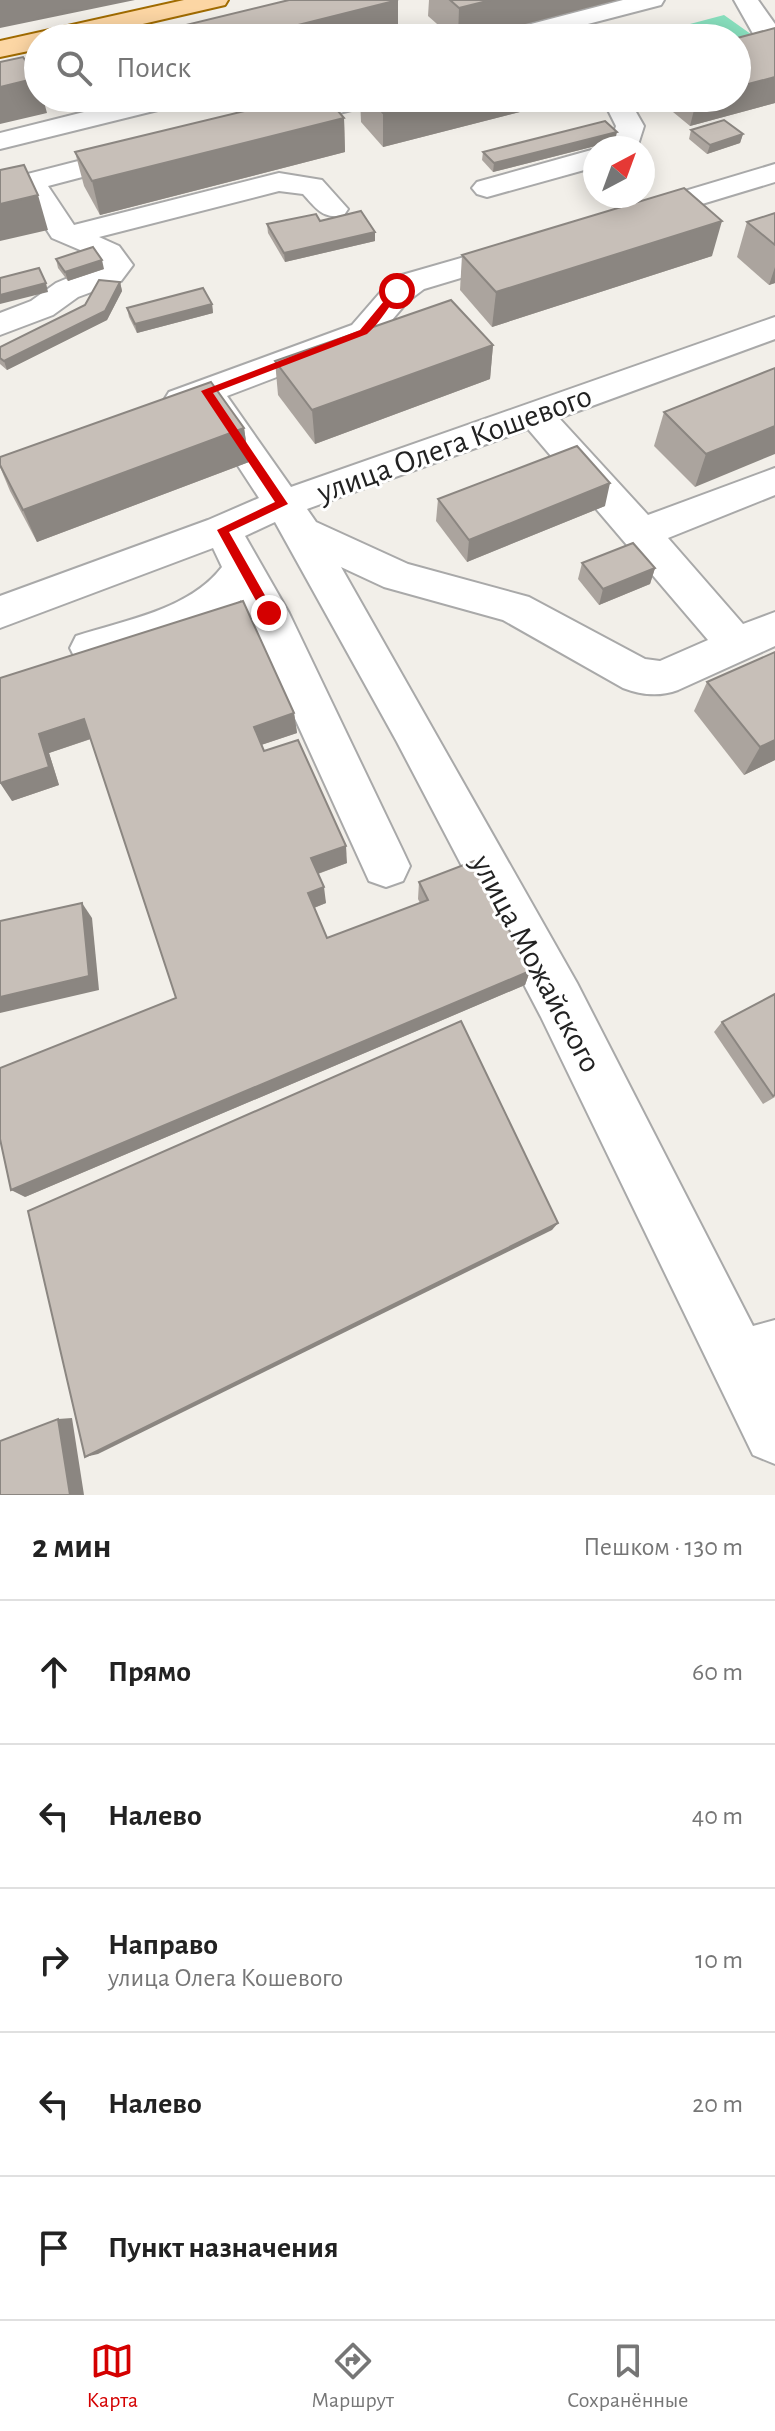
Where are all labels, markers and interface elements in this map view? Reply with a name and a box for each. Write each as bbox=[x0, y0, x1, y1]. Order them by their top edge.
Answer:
search box bbox=[24, 24, 751, 112]
icon: search bbox=[52, 46, 96, 90]
text: Поиск bbox=[116, 53, 191, 83]
north arrow bbox=[583, 136, 655, 208]
route start bbox=[379, 273, 415, 309]
street label: улица Олега Кошевого bbox=[312, 379, 596, 509]
route end bbox=[251, 595, 287, 631]
street label: улица Можайского bbox=[465, 849, 607, 1077]
text: 2 мин bbox=[32, 1530, 112, 1564]
text: Пешком · 130 m bbox=[583, 1534, 743, 1560]
icon: ahead bbox=[32, 1650, 76, 1694]
text: Прямо bbox=[108, 1657, 191, 1687]
text: 60 m bbox=[692, 1659, 743, 1685]
icon: left bbox=[32, 1794, 76, 1838]
text: Налево bbox=[108, 1801, 202, 1831]
text: 40 m bbox=[692, 1803, 743, 1829]
text: Направо bbox=[108, 1930, 218, 1960]
icon: right bbox=[32, 1938, 76, 1982]
text: 10 m bbox=[695, 1947, 743, 1973]
text: улица Олега Кошевого bbox=[108, 1965, 343, 1991]
icon: left bbox=[32, 2082, 76, 2126]
text: Налево bbox=[108, 2089, 202, 2119]
text: 20 m bbox=[692, 2091, 743, 2117]
icon: arrive bbox=[32, 2226, 76, 2270]
text: Пункт назначения bbox=[108, 2233, 339, 2263]
tab: Карта bbox=[87, 2339, 138, 2413]
tab: Маршрут bbox=[311, 2339, 394, 2413]
tab: Сохранённые bbox=[567, 2339, 688, 2413]

